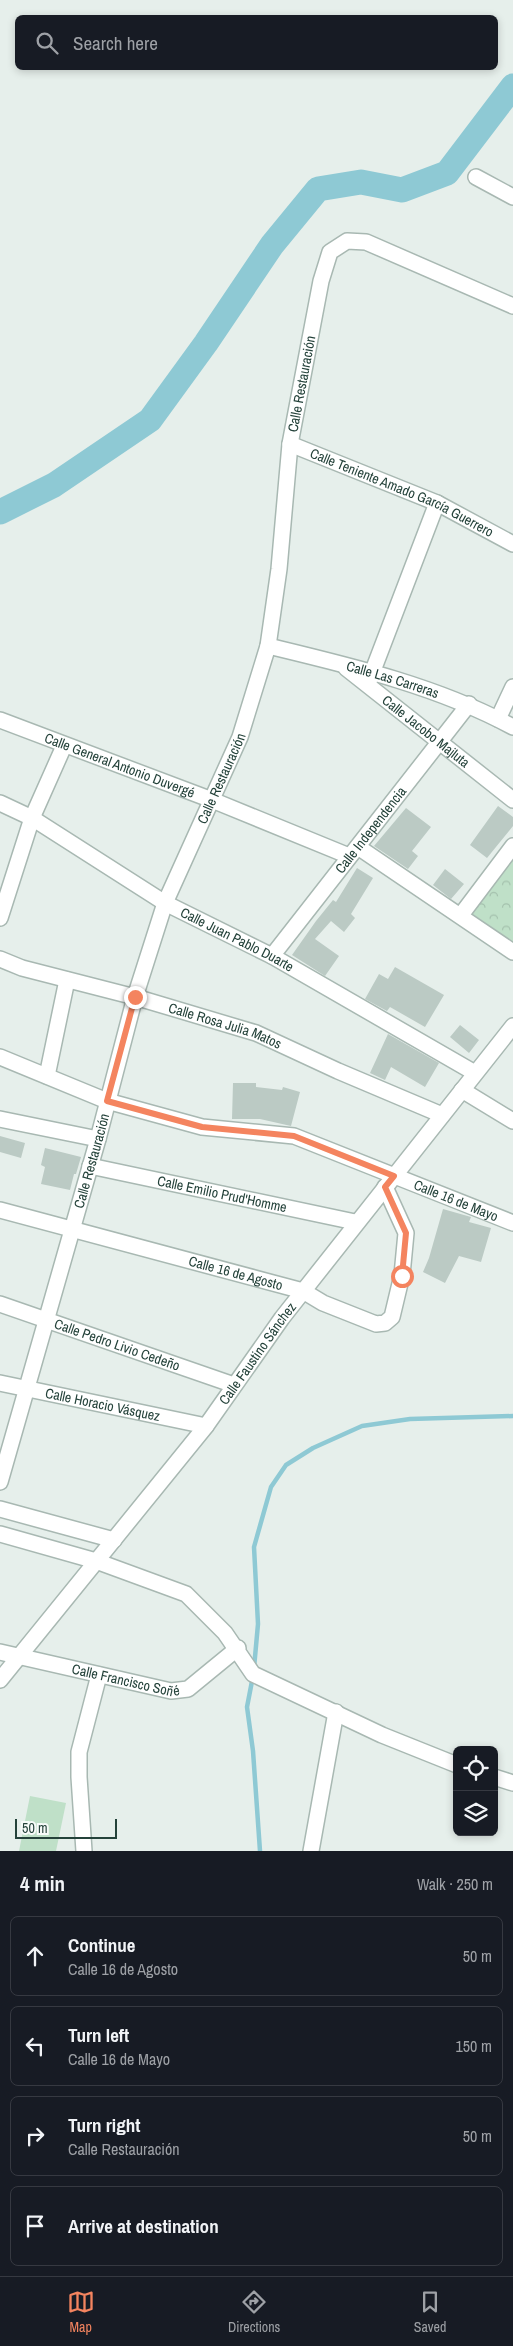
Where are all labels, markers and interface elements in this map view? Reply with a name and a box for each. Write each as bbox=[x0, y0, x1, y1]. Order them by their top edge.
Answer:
search box bbox=[15, 15, 498, 70]
icon: search bbox=[33, 29, 61, 57]
text: Search here bbox=[73, 30, 158, 56]
street label: Calle Restauración bbox=[283, 334, 319, 434]
street label: Calle Teniente Amado García Guerrero bbox=[307, 444, 497, 541]
street label: Calle Las Carreras bbox=[344, 657, 442, 702]
street label: Calle Jacobo Majluta bbox=[379, 691, 474, 772]
street label: Calle General Antonio Duvergé bbox=[42, 729, 197, 802]
street label: Calle Restauración bbox=[193, 731, 250, 827]
street label: Calle Independencia bbox=[331, 782, 410, 877]
street label: Calle Juan Pablo Duarte bbox=[178, 903, 297, 976]
route end bbox=[124, 986, 147, 1009]
street label: Calle Rosa Julia Matos bbox=[166, 998, 285, 1053]
street label: Calle Restauración bbox=[70, 1111, 113, 1210]
street label: Calle Emilio Prud'Homme bbox=[156, 1171, 288, 1216]
street label: Calle 16 de Mayo bbox=[411, 1175, 501, 1225]
street label: Calle 16 de Agosto bbox=[187, 1252, 285, 1294]
route start bbox=[391, 1265, 414, 1288]
street label: Calle Faustino Sánchez bbox=[215, 1298, 300, 1408]
street label: Calle Pedro Livio Cedeño bbox=[52, 1315, 182, 1375]
street label: Calle Horacio Vásquez bbox=[44, 1384, 162, 1425]
street label: Calle Francisco Soñé bbox=[70, 1660, 181, 1700]
map controls bbox=[453, 1746, 498, 1836]
button: locate bbox=[453, 1746, 498, 1791]
button: layers bbox=[453, 1791, 498, 1836]
scale bar bbox=[15, 1816, 118, 1839]
text: 50 m bbox=[22, 1819, 48, 1837]
text: 4 min bbox=[20, 1869, 65, 1898]
text: Walk · 250 m bbox=[417, 1873, 493, 1895]
text: Continue bbox=[68, 1932, 136, 1958]
icon: ahead bbox=[21, 1942, 49, 1970]
text: 50 m bbox=[463, 1945, 492, 1967]
text: Calle 16 de Agosto bbox=[68, 1958, 178, 1980]
text: Turn left bbox=[68, 2022, 129, 2048]
icon: left bbox=[21, 2032, 49, 2060]
text: 150 m bbox=[456, 2035, 492, 2057]
text: Calle 16 de Mayo bbox=[68, 2048, 170, 2070]
text: Turn right bbox=[68, 2112, 140, 2138]
icon: right bbox=[21, 2122, 49, 2150]
text: 50 m bbox=[463, 2125, 492, 2147]
text: Calle Restauración bbox=[68, 2138, 180, 2160]
icon: arrive bbox=[21, 2212, 49, 2240]
text: Arrive at destination bbox=[68, 2213, 219, 2239]
tab: Map bbox=[67, 2288, 95, 2336]
tab: Directions bbox=[228, 2288, 280, 2336]
tab: Saved bbox=[414, 2288, 446, 2336]

